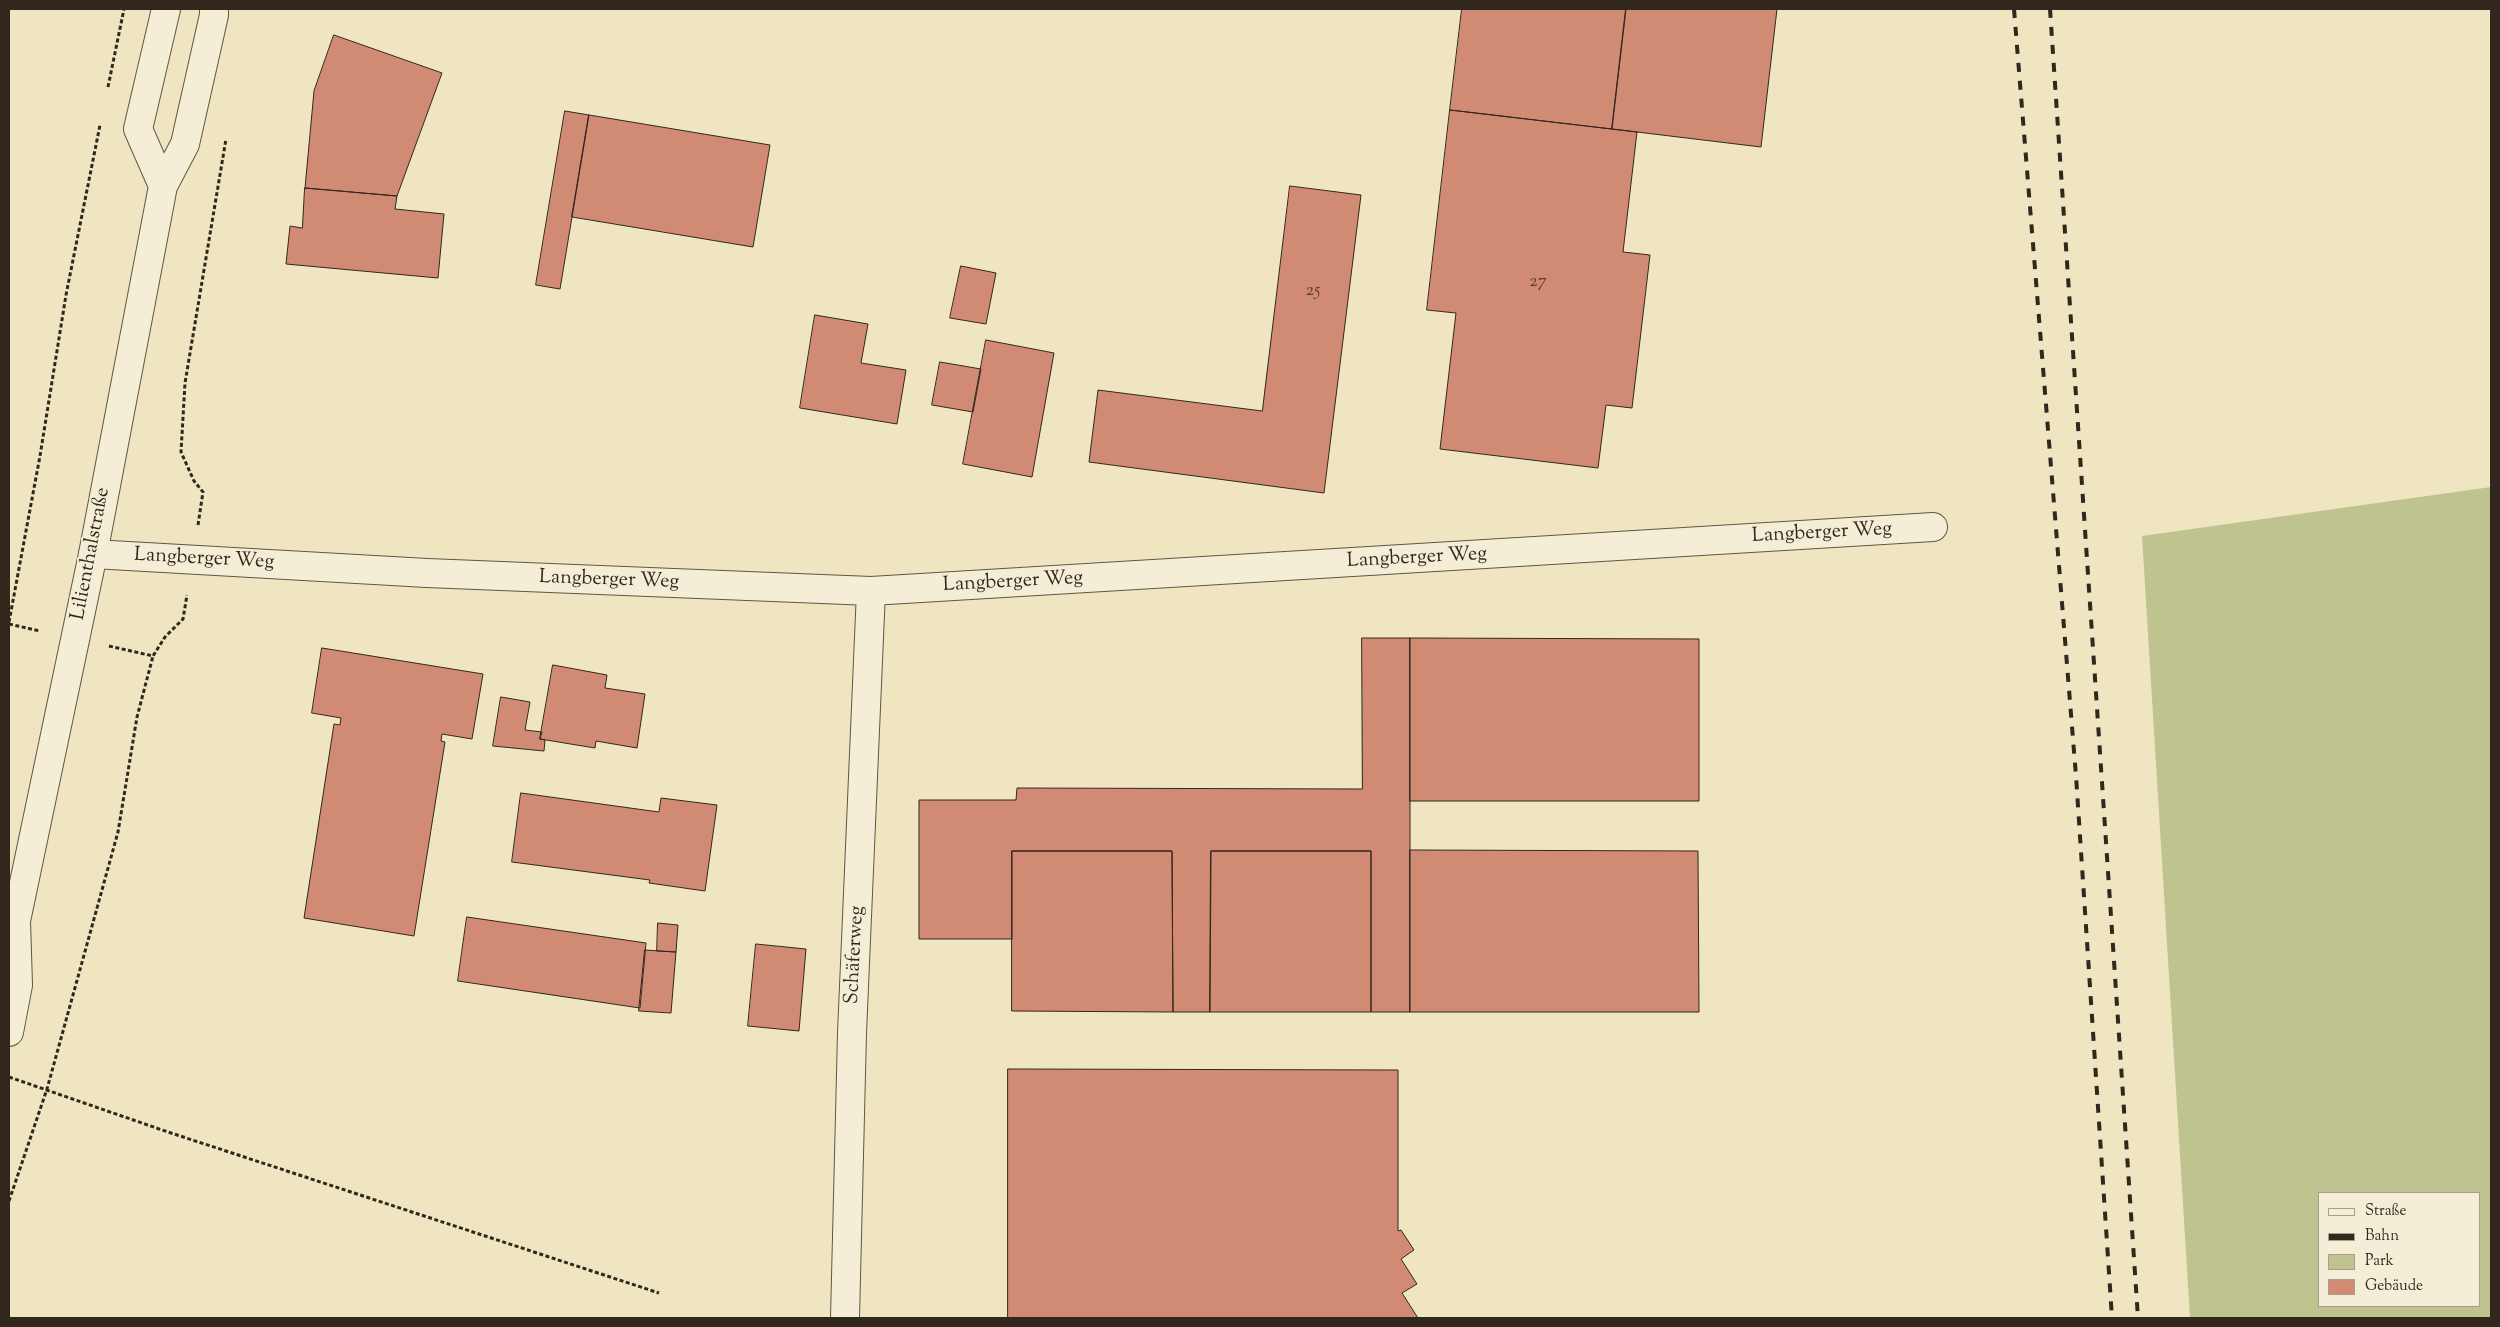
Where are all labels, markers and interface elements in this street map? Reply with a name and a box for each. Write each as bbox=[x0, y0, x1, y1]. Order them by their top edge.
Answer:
house number: 27 bbox=[1529, 272, 1547, 294]
house number: 25 bbox=[1306, 281, 1320, 303]
street label: Lilienthalstraße bbox=[67, 486, 117, 622]
street label: Langberger Weg bbox=[1751, 518, 1893, 550]
street label: Langberger Weg bbox=[1346, 543, 1488, 575]
street label: Langberger Weg bbox=[133, 544, 275, 576]
street label: Langberger Weg bbox=[538, 567, 680, 595]
street label: Langberger Weg bbox=[942, 567, 1084, 599]
street label: Schäferweg bbox=[841, 905, 871, 1005]
legend bbox=[2318, 1192, 2480, 1307]
text: Straße bbox=[2365, 1201, 2407, 1222]
text: Bahn bbox=[2365, 1226, 2399, 1247]
text: Park bbox=[2365, 1251, 2394, 1272]
text: Gebäude bbox=[2365, 1276, 2423, 1297]

